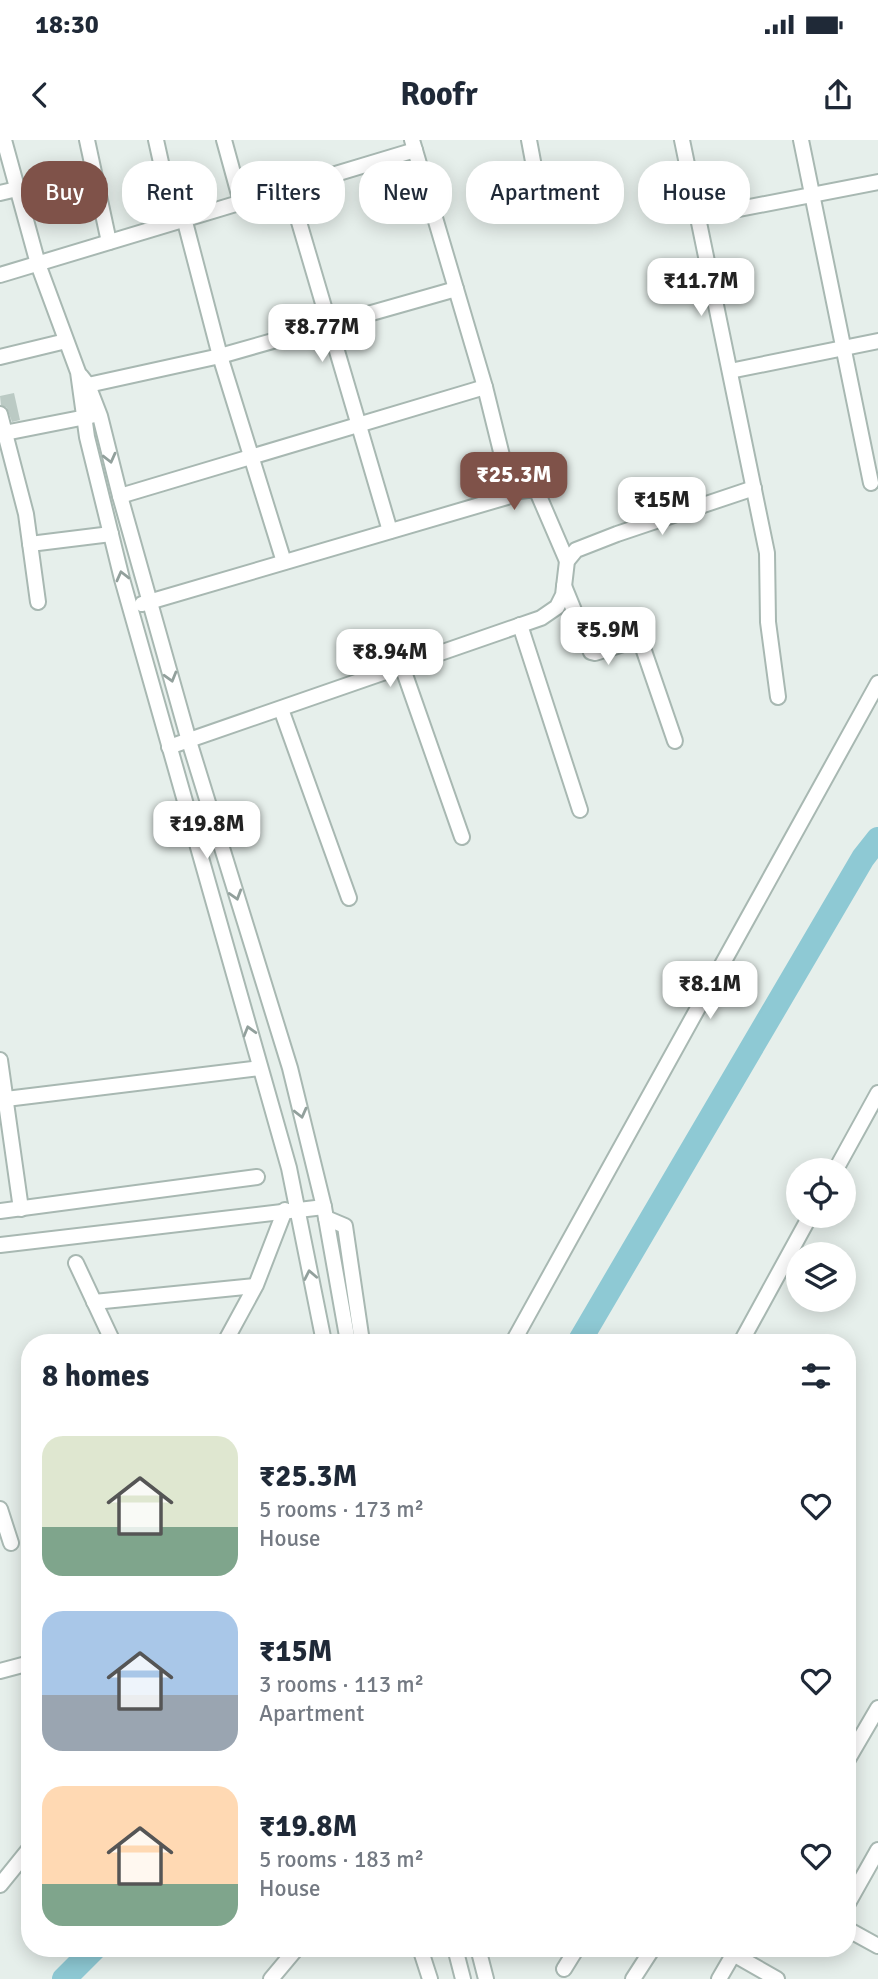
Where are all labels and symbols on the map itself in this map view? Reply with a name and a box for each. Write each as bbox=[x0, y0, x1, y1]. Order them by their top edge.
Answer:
pin: ₹11.7M bbox=[644, 258, 758, 318]
pin: ₹8.77M bbox=[265, 304, 379, 364]
one-way arrow bbox=[102, 452, 116, 464]
pin: ₹25.3M bbox=[457, 452, 571, 512]
pin: ₹15M bbox=[621, 478, 703, 537]
one-way arrow bbox=[116, 570, 130, 582]
pin: ₹5.9M bbox=[559, 608, 657, 667]
pin: ₹8.94M bbox=[333, 630, 447, 689]
one-way arrow bbox=[162, 671, 177, 683]
pin: ₹19.8M bbox=[150, 802, 264, 861]
one-way arrow bbox=[228, 889, 243, 901]
pin: ₹8.1M bbox=[661, 962, 759, 1021]
one-way arrow bbox=[243, 1025, 258, 1037]
one-way arrow bbox=[293, 1107, 307, 1119]
one-way arrow bbox=[304, 1269, 319, 1281]

